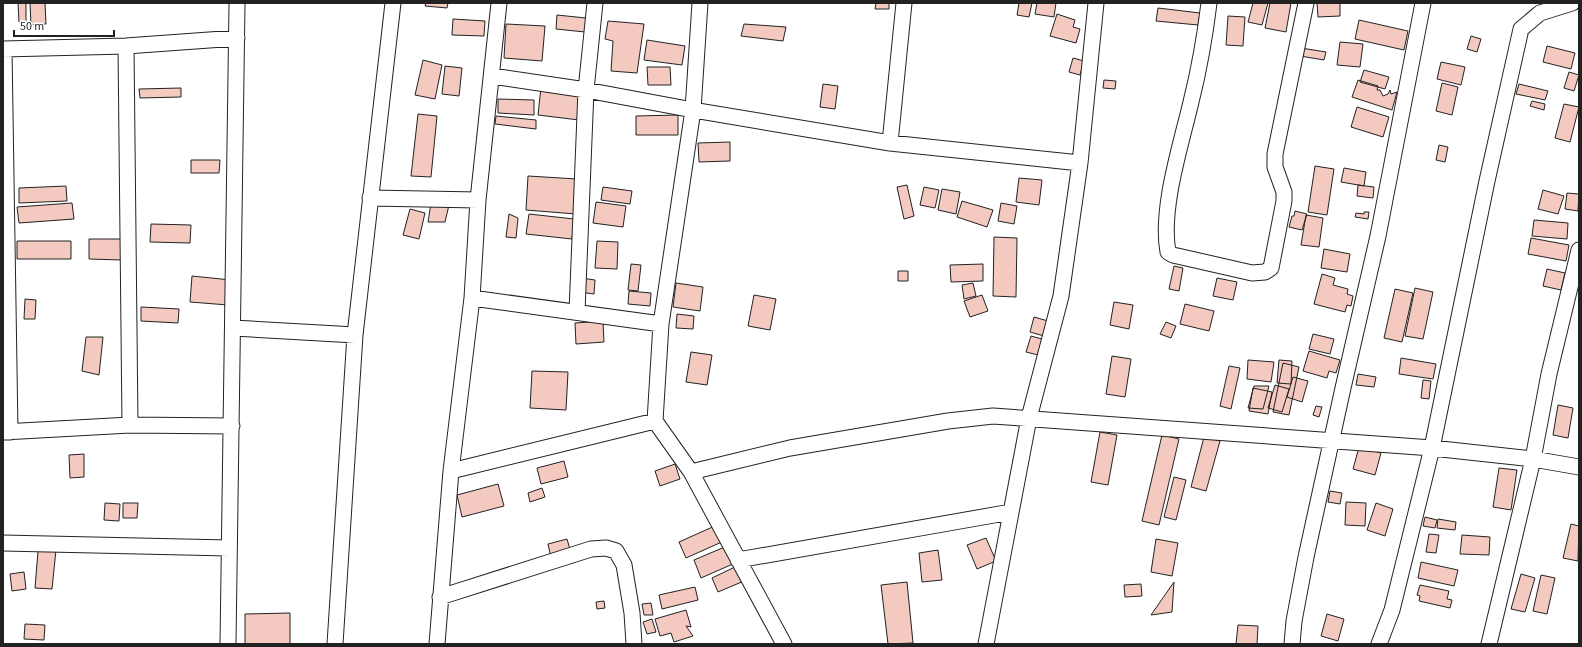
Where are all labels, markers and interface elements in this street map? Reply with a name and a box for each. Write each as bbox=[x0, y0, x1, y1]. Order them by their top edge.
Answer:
scale bar bbox=[14, 12, 114, 38]
text: 50 m bbox=[20, 18, 44, 35]

